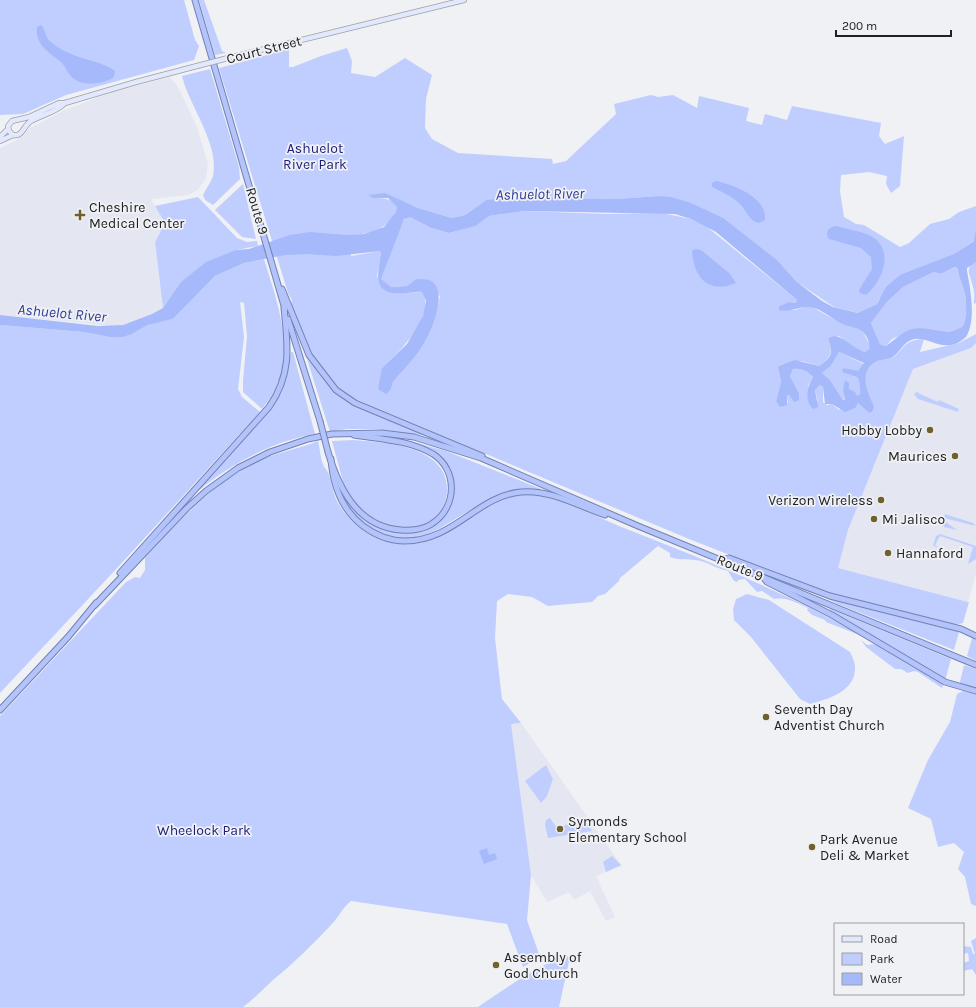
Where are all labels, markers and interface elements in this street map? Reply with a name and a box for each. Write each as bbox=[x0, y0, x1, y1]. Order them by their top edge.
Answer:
scale bar bbox=[836, 12, 951, 38]
text: 200 m bbox=[842, 19, 877, 33]
street label: Court Street bbox=[225, 32, 303, 68]
park label: Ashuelot River Park bbox=[283, 140, 347, 173]
water label: Ashuelot River bbox=[495, 184, 585, 204]
street label: Route 9 bbox=[242, 185, 272, 237]
place label: Cheshire Medical Center bbox=[89, 199, 185, 232]
marker: Cheshire Medical Center bbox=[74, 209, 86, 221]
water label: Ashuelot River bbox=[17, 300, 108, 326]
place label: Hobby Lobby bbox=[841, 422, 922, 439]
marker: Hobby Lobby bbox=[925, 425, 935, 435]
place label: Maurices bbox=[888, 448, 947, 465]
marker: Maurices bbox=[950, 451, 960, 461]
place label: Verizon Wireless bbox=[768, 492, 873, 509]
marker: Verizon Wireless bbox=[876, 495, 886, 505]
place label: Mi Jalisco bbox=[882, 511, 945, 528]
marker: Mi Jalisco bbox=[869, 514, 879, 524]
place label: Hannaford bbox=[896, 545, 963, 562]
marker: Hannaford bbox=[883, 548, 893, 558]
street label: Route 9 bbox=[714, 551, 766, 585]
place label: Seventh Day Adventist Church bbox=[774, 701, 885, 734]
marker: Seventh Day Adventist Church bbox=[761, 712, 771, 722]
place label: Symonds Elementary School bbox=[568, 813, 687, 846]
park label: Wheelock Park bbox=[157, 822, 251, 839]
marker: Symonds Elementary School bbox=[555, 824, 565, 834]
place label: Park Avenue Deli & Market bbox=[820, 831, 909, 864]
marker: Park Avenue Deli & Market bbox=[807, 842, 817, 852]
legend bbox=[834, 923, 964, 995]
text: Road bbox=[870, 932, 898, 946]
place label: Assembly of God Church bbox=[504, 949, 582, 982]
text: Park bbox=[870, 952, 895, 966]
marker: Assembly of God Church bbox=[491, 960, 501, 970]
text: Water bbox=[870, 972, 903, 986]

